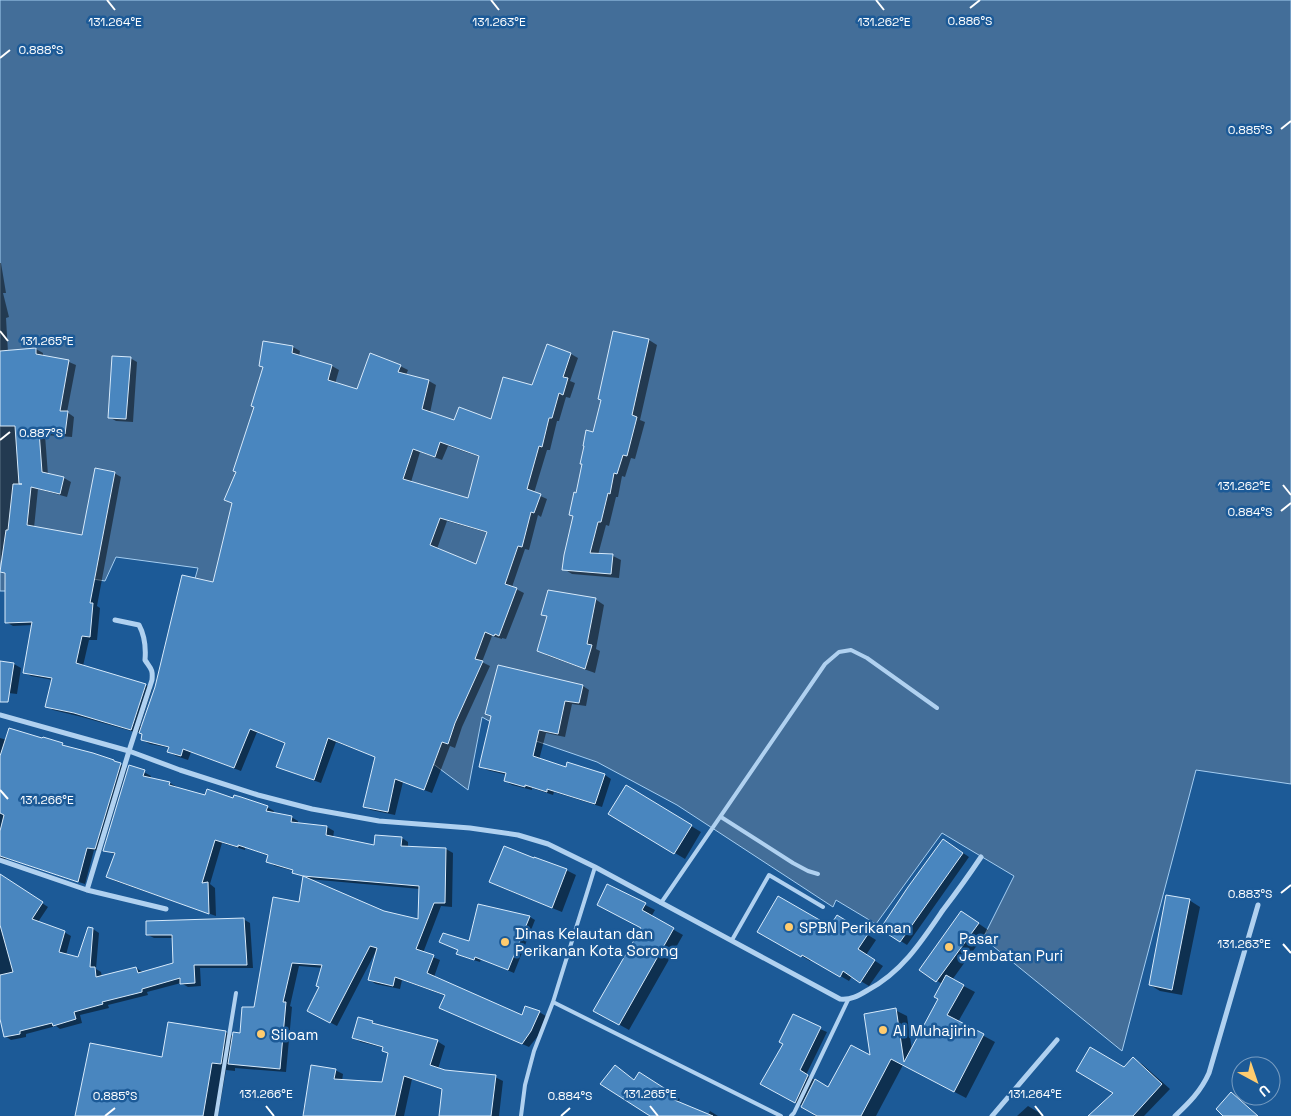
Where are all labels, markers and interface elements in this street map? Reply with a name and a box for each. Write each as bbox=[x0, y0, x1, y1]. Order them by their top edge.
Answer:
text: 0.886°S bbox=[948, 13, 992, 29]
text: 131.264°E bbox=[88, 14, 142, 30]
text: 131.263°E bbox=[472, 14, 526, 30]
text: 131.262°E bbox=[857, 14, 911, 30]
text: 0.888°S bbox=[19, 42, 63, 58]
text: 0.885°S bbox=[1228, 122, 1272, 138]
text: 131.265°E bbox=[20, 333, 74, 349]
text: 0.887°S bbox=[19, 425, 63, 441]
text: 131.262°E bbox=[1217, 478, 1271, 494]
text: 0.884°S bbox=[1228, 504, 1272, 520]
text: 131.266°E bbox=[20, 792, 74, 808]
text: 0.883°S bbox=[1228, 886, 1272, 902]
place label: SPBN Perikanan bbox=[799, 918, 911, 937]
marker: SPBN Perikanan bbox=[783, 921, 795, 933]
place label: Dinas Kelautan dan Perikanan Kota Sorong bbox=[515, 924, 678, 960]
place label: Pasar Jembatan Puri bbox=[959, 929, 1063, 965]
marker: Dinas Kelautan dan Perikanan Kota Sorong bbox=[499, 936, 511, 948]
text: 131.263°E bbox=[1217, 936, 1271, 952]
marker: Pasar Jembatan Puri bbox=[943, 941, 955, 953]
place label: Al Muhajirin bbox=[893, 1021, 976, 1040]
marker: Al Muhajirin bbox=[877, 1024, 889, 1036]
place label: Siloam bbox=[271, 1025, 318, 1044]
marker: Siloam bbox=[255, 1028, 267, 1040]
north arrow bbox=[1231, 1056, 1281, 1106]
text: U bbox=[1255, 1081, 1274, 1101]
text: 131.266°E bbox=[239, 1086, 293, 1102]
text: 131.265°E bbox=[623, 1086, 677, 1102]
text: 131.264°E bbox=[1008, 1086, 1062, 1102]
text: 0.885°S bbox=[93, 1088, 137, 1104]
text: 0.884°S bbox=[548, 1088, 592, 1104]

